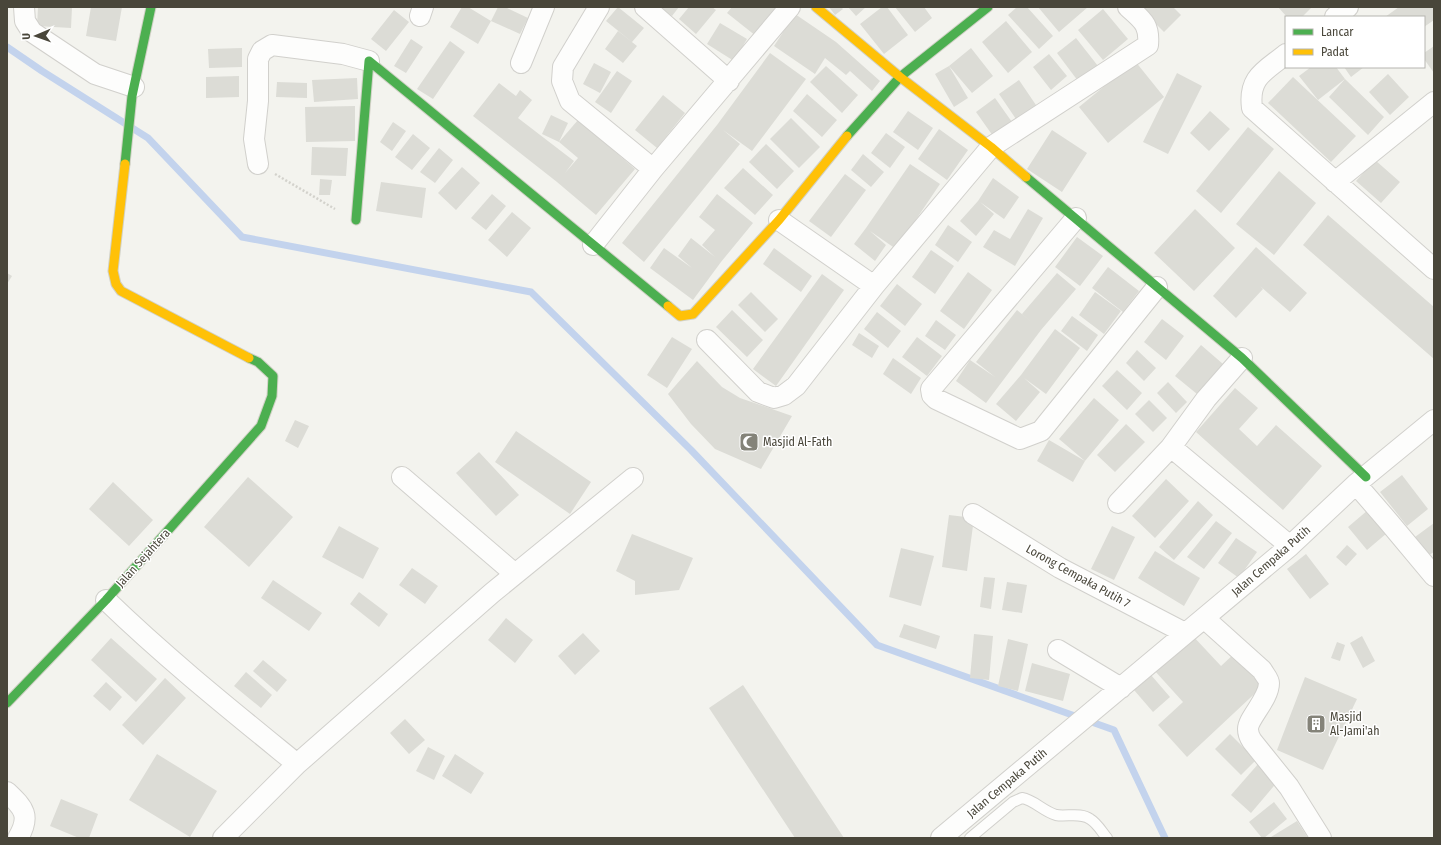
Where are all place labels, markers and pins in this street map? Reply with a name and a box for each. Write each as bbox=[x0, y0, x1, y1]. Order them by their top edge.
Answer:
mosque icon: Masjid Al-Fath bbox=[738, 431, 760, 453]
place label: Masjid Al-Fath bbox=[763, 435, 832, 449]
place label: Masjid Al-Jami'ah bbox=[1330, 710, 1380, 738]
building icon: Masjid Al-Jami'ah bbox=[1305, 713, 1327, 735]

